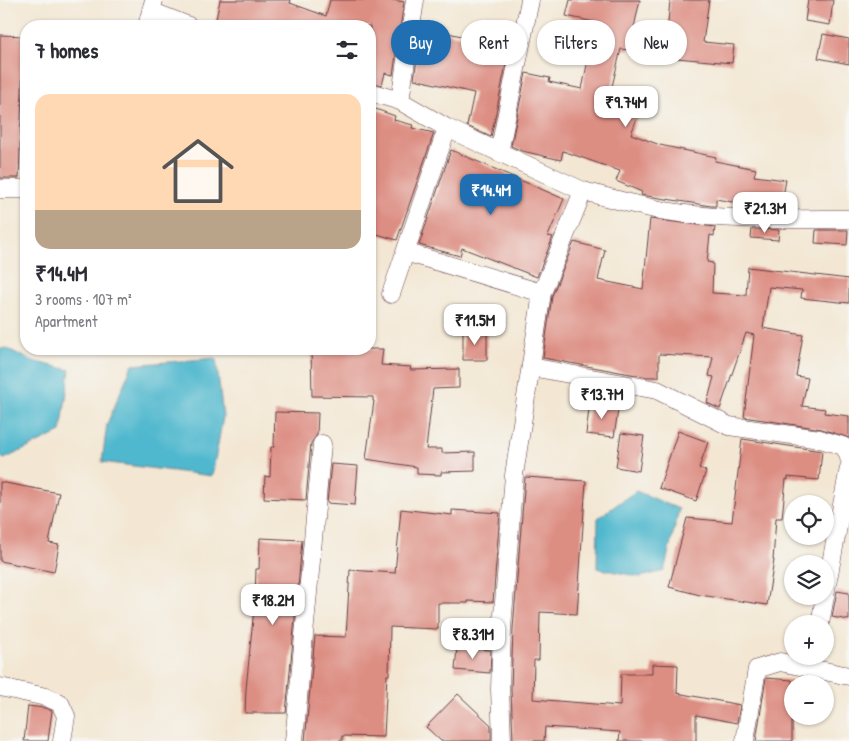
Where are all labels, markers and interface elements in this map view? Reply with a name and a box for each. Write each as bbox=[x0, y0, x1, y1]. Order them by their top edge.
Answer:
chip: Buy bbox=[391, 20, 451, 65]
chip: Rent bbox=[461, 20, 527, 65]
chip: Filters bbox=[537, 20, 615, 65]
chip: New bbox=[625, 20, 687, 65]
text: 7 homes bbox=[35, 36, 98, 65]
icon: filters bbox=[333, 36, 361, 64]
pin: ₹9.74M bbox=[585, 86, 667, 128]
text: ₹9.74M bbox=[605, 91, 647, 113]
icon: home bbox=[153, 126, 243, 216]
pin: ₹14.4M bbox=[450, 174, 532, 216]
text: ₹14.4M bbox=[471, 179, 511, 201]
pin: ₹21.3M bbox=[724, 192, 806, 234]
text: ₹21.3M bbox=[744, 197, 786, 219]
text: ₹14.4M bbox=[35, 259, 87, 288]
text: 3 rooms · 107 m² bbox=[35, 288, 132, 310]
pin: ₹11.5M bbox=[434, 304, 516, 346]
text: ₹11.5M bbox=[455, 309, 495, 331]
text: Apartment bbox=[35, 310, 98, 332]
pin: ₹13.7M bbox=[561, 378, 643, 420]
text: ₹13.7M bbox=[581, 383, 624, 405]
map controls bbox=[784, 495, 834, 725]
button: locate bbox=[784, 495, 834, 545]
button: layers bbox=[784, 555, 834, 605]
pin: ₹18.2M bbox=[232, 584, 314, 626]
text: ₹18.2M bbox=[252, 589, 294, 611]
button: + bbox=[784, 615, 834, 665]
pin: ₹8.31M bbox=[432, 618, 514, 660]
text: ₹8.31M bbox=[452, 623, 494, 645]
button: − bbox=[784, 675, 834, 725]

